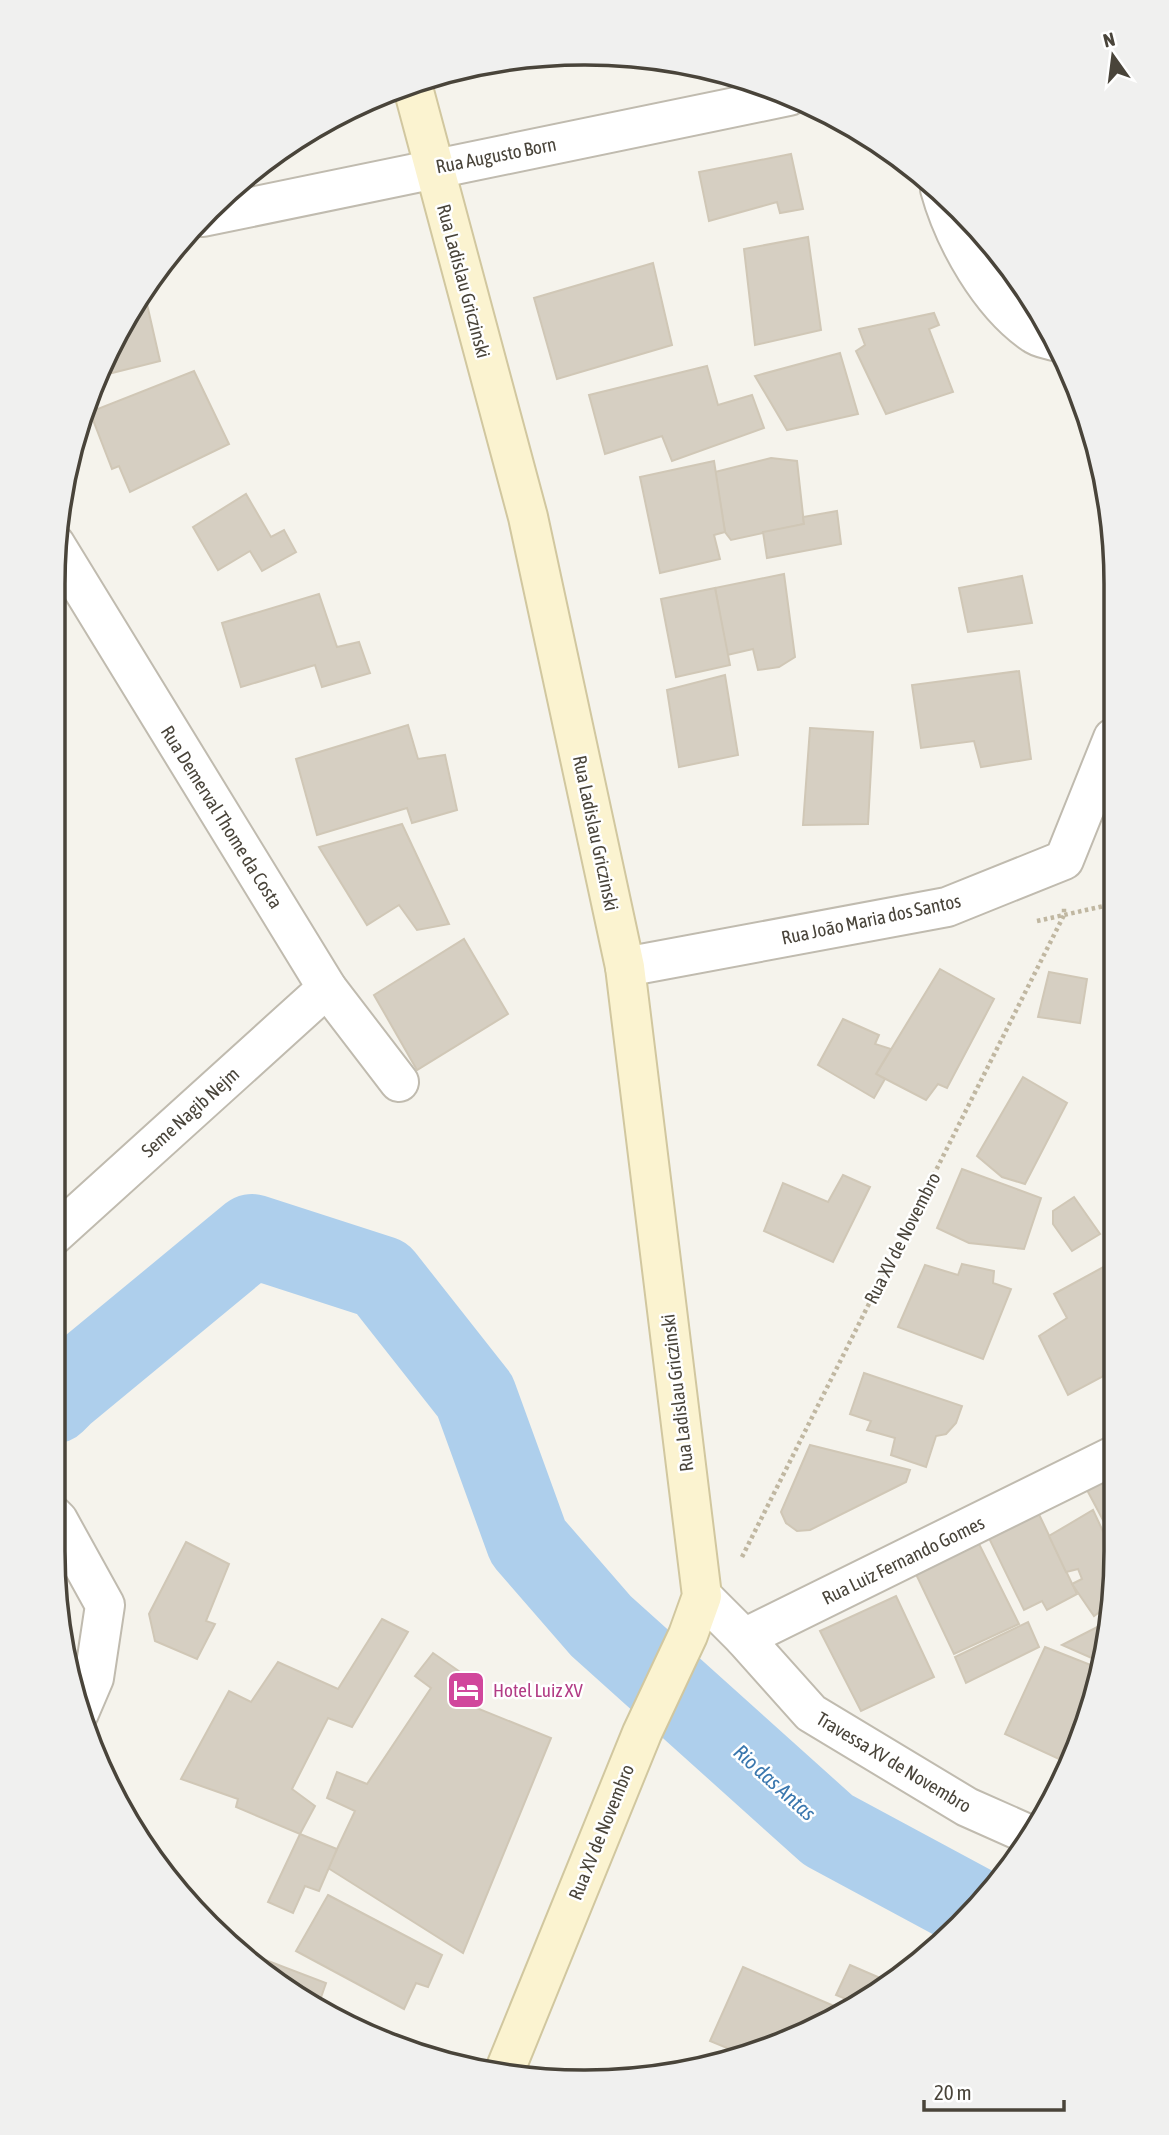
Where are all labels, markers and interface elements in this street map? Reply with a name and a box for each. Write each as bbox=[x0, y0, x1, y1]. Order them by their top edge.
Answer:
north arrow bbox=[1078, 21, 1148, 91]
text: N bbox=[1101, 27, 1117, 52]
street label: Rua Augusto Born bbox=[434, 133, 558, 177]
street label: Rua Ladislau Griczinski bbox=[433, 202, 495, 360]
street label: Rua Demerval Thome da Costa bbox=[157, 722, 287, 912]
street label: Rua Ladislau Griczinski bbox=[569, 753, 623, 913]
street label: Rua João Maria dos Santos bbox=[779, 889, 963, 949]
street label: Seme Nagib Nejm bbox=[137, 1062, 243, 1162]
street label: Rua XV de Novembro bbox=[859, 1169, 945, 1307]
street label: Rua Ladislau Griczinski bbox=[656, 1313, 698, 1473]
street label: Rua Luiz Fernando Gomes bbox=[818, 1511, 988, 1609]
hotel icon: Hotel Luiz XV bbox=[445, 1669, 487, 1711]
place label: Hotel Luiz XV bbox=[493, 1679, 583, 1701]
street label: Travessa XV de Novembro bbox=[813, 1707, 975, 1817]
water label: Rio das Antas bbox=[729, 1739, 821, 1825]
street label: Rua XV de Novembro bbox=[564, 1761, 638, 1903]
scale bar bbox=[924, 2068, 1064, 2112]
text: 20 m bbox=[934, 2080, 972, 2104]

